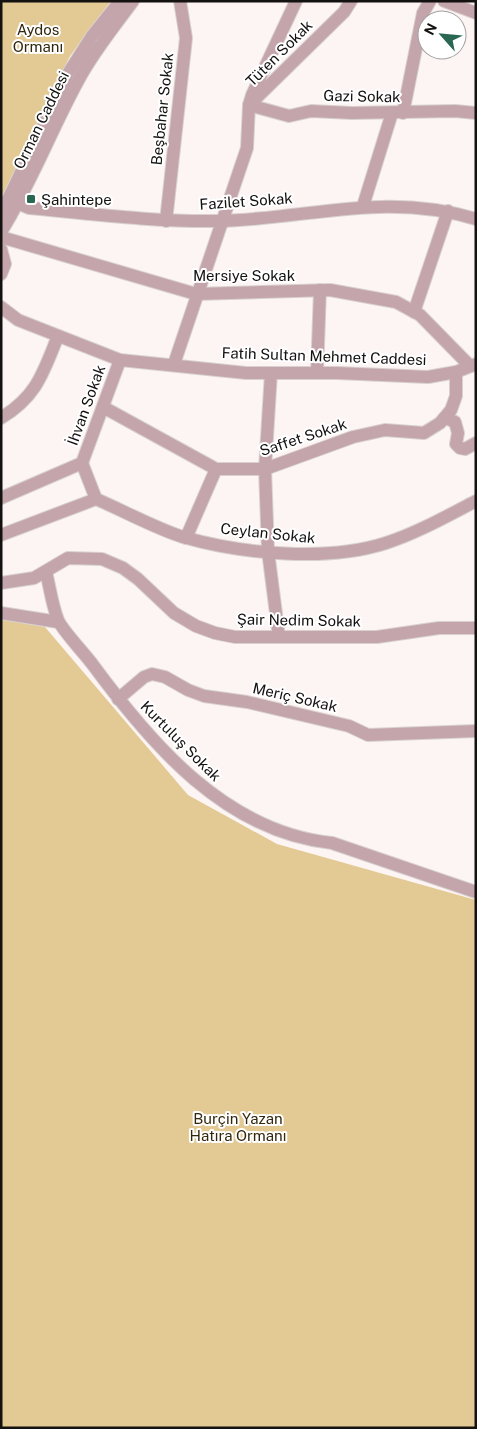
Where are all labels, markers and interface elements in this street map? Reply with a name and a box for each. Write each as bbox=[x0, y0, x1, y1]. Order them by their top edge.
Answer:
north arrow bbox=[417, 10, 467, 60]
street label: Tüten Sokak bbox=[242, 16, 316, 90]
park label: Aydos Ormanı bbox=[13, 21, 63, 55]
text: N bbox=[421, 21, 440, 38]
street label: Beşbahar Sokak bbox=[148, 52, 176, 166]
street label: Orman Caddesi bbox=[10, 68, 72, 172]
street label: Gazi Sokak bbox=[323, 87, 401, 105]
street label: Fazilet Sokak bbox=[199, 189, 293, 213]
place label: Şahintepe bbox=[41, 191, 112, 208]
marker: Şahintepe bbox=[25, 193, 37, 205]
street label: Mersiye Sokak bbox=[193, 267, 295, 284]
street label: Fatih Sultan Mehmet Caddesi bbox=[221, 344, 427, 368]
street label: İhvan Sokak bbox=[63, 362, 108, 447]
street label: Saffet Sokak bbox=[257, 415, 349, 459]
street label: Ceylan Sokak bbox=[220, 520, 316, 546]
street label: Şair Nedim Sokak bbox=[237, 610, 361, 630]
street label: Meriç Sokak bbox=[251, 679, 339, 715]
street label: Kurtuluş Sokak bbox=[137, 697, 225, 785]
park label: Burçin Yazan Hatıra Ormanı bbox=[190, 1110, 286, 1144]

